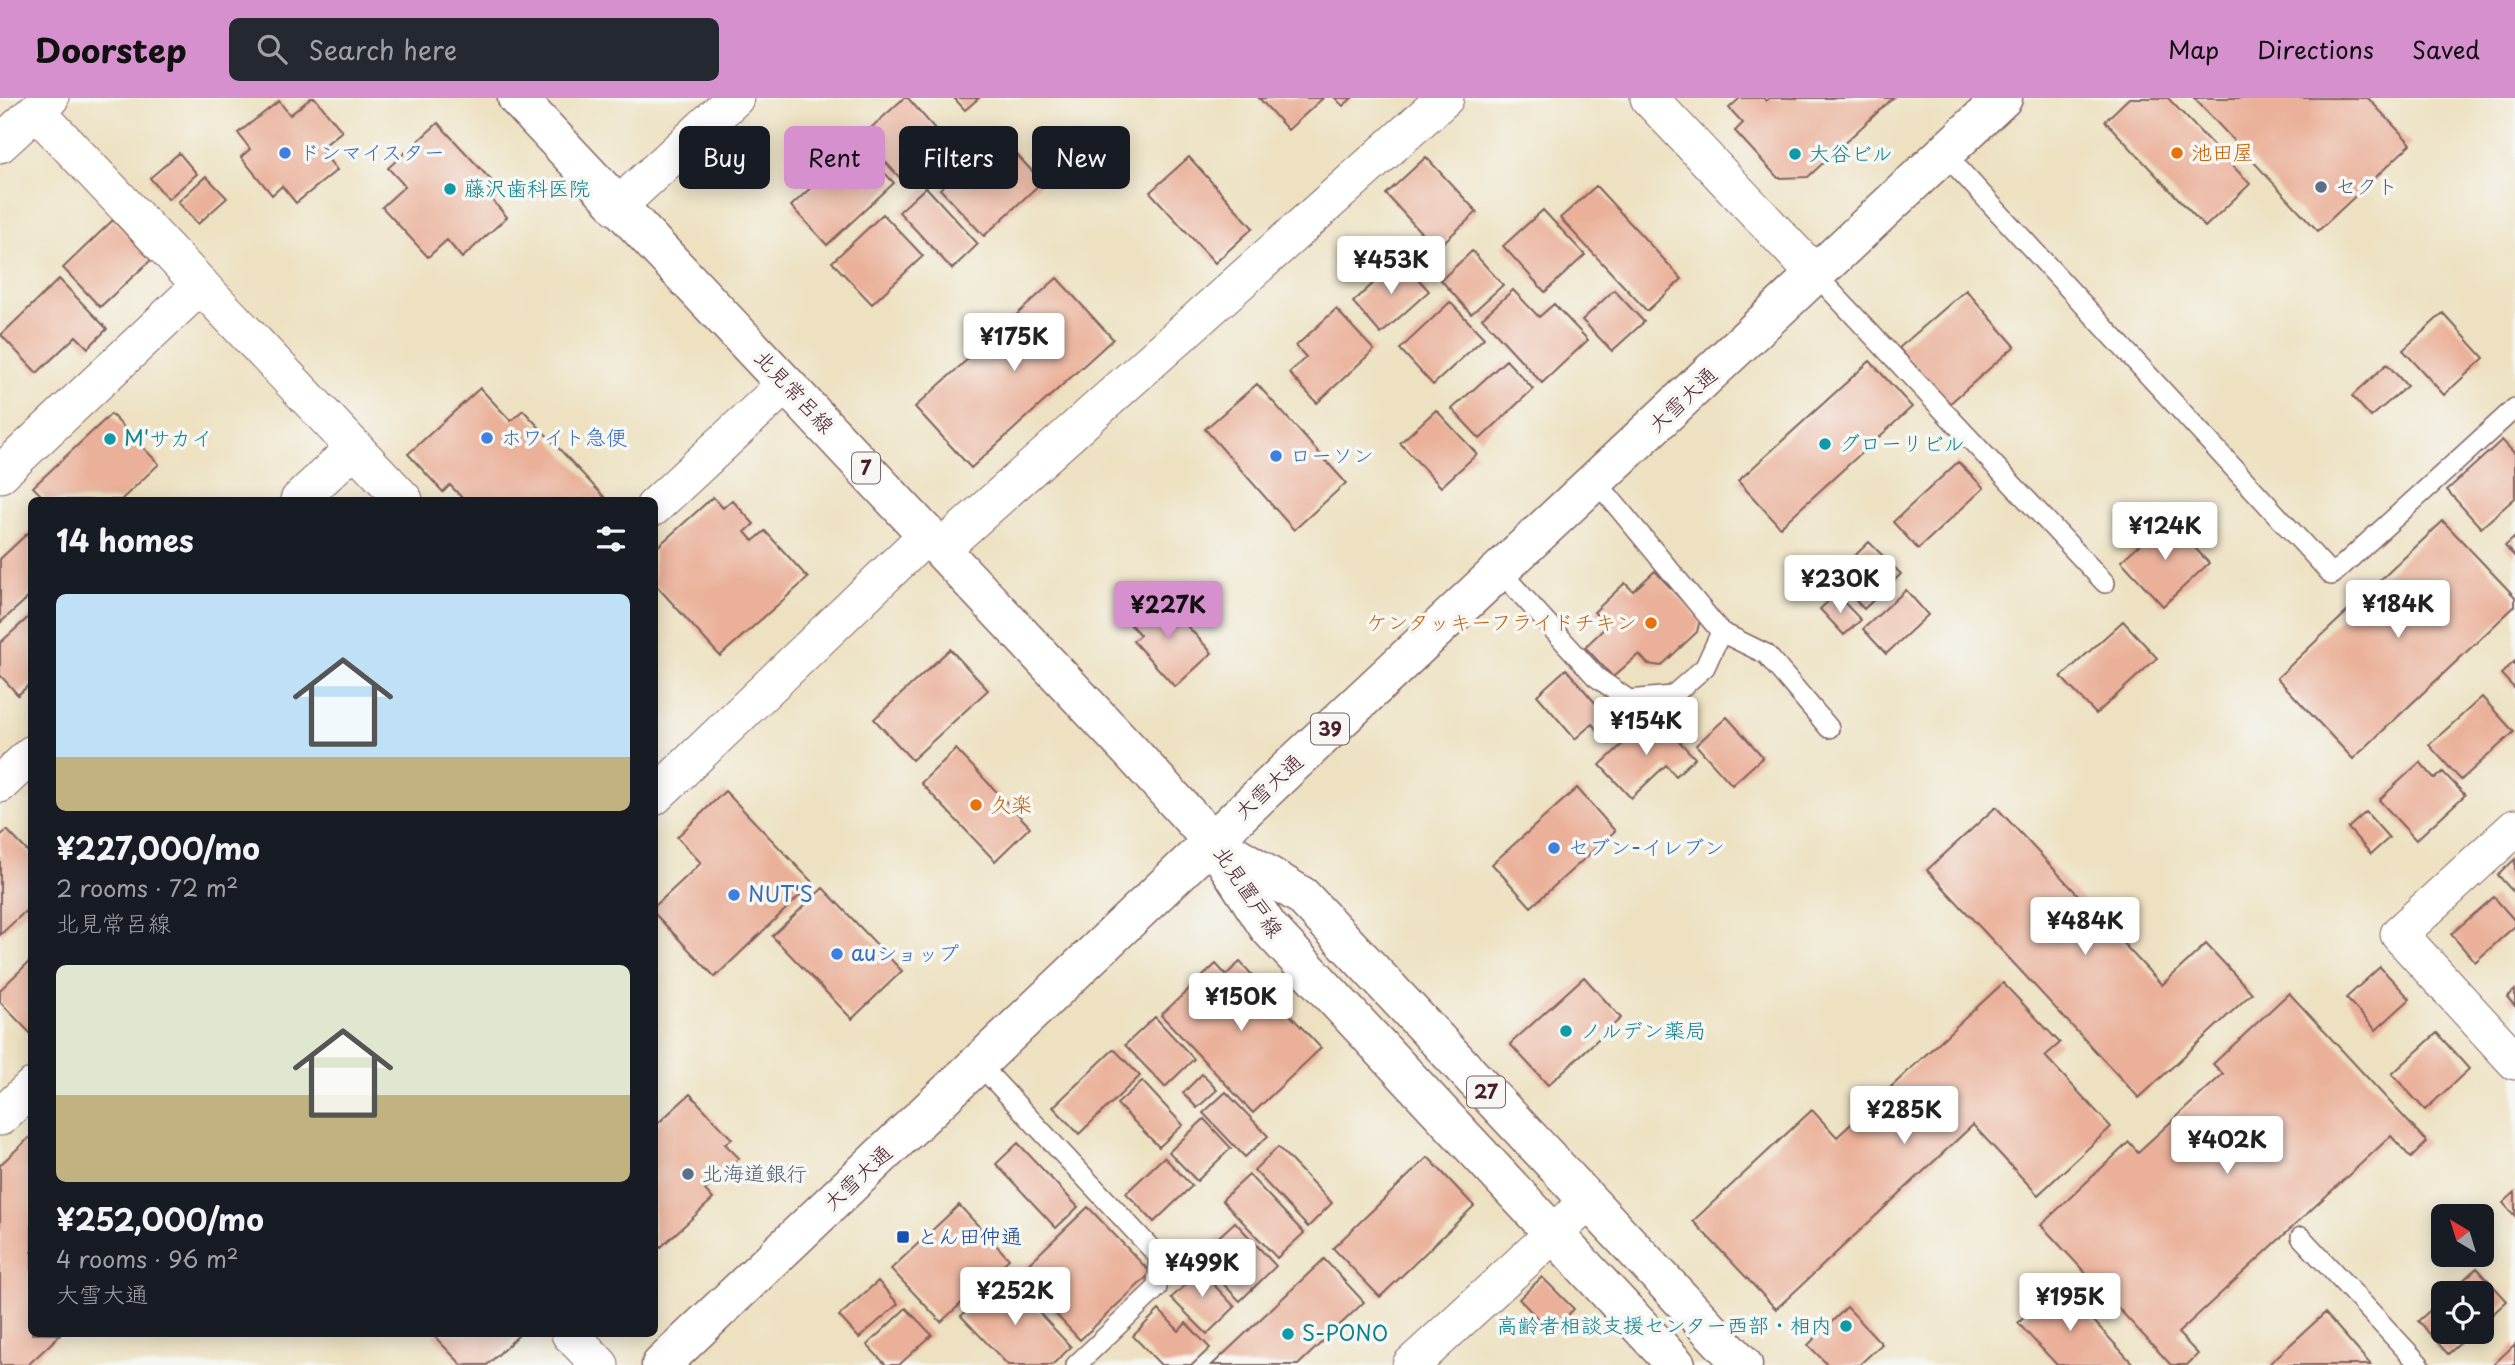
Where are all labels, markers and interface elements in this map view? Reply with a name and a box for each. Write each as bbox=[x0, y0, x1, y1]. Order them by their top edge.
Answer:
search box bbox=[229, 18, 719, 81]
text: Doorstep bbox=[35, 24, 187, 74]
icon: search bbox=[253, 30, 291, 68]
text: Search here bbox=[309, 30, 457, 69]
text: Map bbox=[2168, 31, 2219, 67]
text: Directions bbox=[2257, 31, 2374, 67]
text: Saved bbox=[2412, 31, 2480, 67]
chip: Buy bbox=[679, 126, 770, 189]
chip: Rent bbox=[784, 126, 885, 189]
chip: Filters bbox=[899, 126, 1018, 189]
chip: New bbox=[1032, 126, 1130, 189]
place label: ドンマイスター bbox=[299, 135, 445, 167]
place label: 池田屋 bbox=[2191, 135, 2254, 167]
place label: 大谷ビル bbox=[1809, 136, 1893, 168]
marker: ドンマイスター bbox=[277, 145, 293, 161]
marker: 池田屋 bbox=[2169, 145, 2185, 161]
marker: 大谷ビル bbox=[1787, 146, 1803, 162]
place label: セクト bbox=[2335, 169, 2398, 201]
place label: 藤沢歯科医院 bbox=[464, 171, 590, 203]
marker: セクト bbox=[2313, 179, 2329, 195]
marker: 藤沢歯科医院 bbox=[442, 181, 458, 197]
pin: ¥453K bbox=[1342, 236, 1440, 296]
text: ¥453K bbox=[1353, 241, 1429, 276]
pin: ¥175K bbox=[965, 314, 1063, 373]
text: ¥175K bbox=[980, 318, 1049, 353]
street label: 北見常呂線 bbox=[748, 341, 843, 440]
street label: 大雪大通 bbox=[1640, 358, 1723, 439]
place label: ホワイト急便 bbox=[501, 420, 627, 452]
place label: M'サカイ bbox=[124, 421, 212, 453]
place label: グローリビル bbox=[1839, 426, 1965, 458]
marker: ホワイト急便 bbox=[479, 430, 495, 446]
marker: M'サカイ bbox=[102, 431, 118, 447]
marker: グローリビル bbox=[1817, 436, 1833, 452]
place label: ローソン bbox=[1290, 438, 1374, 470]
marker: ローソン bbox=[1268, 448, 1284, 464]
road number: 7 bbox=[852, 452, 880, 484]
pin: ¥124K bbox=[2116, 503, 2214, 562]
text: ¥124K bbox=[2128, 507, 2202, 542]
text: 14 homes bbox=[56, 517, 194, 562]
icon: filters bbox=[592, 520, 630, 558]
pin: ¥230K bbox=[1791, 556, 1889, 615]
text: ¥230K bbox=[1800, 560, 1880, 595]
pin: ¥184K bbox=[2349, 580, 2447, 640]
pin: ¥227K bbox=[1119, 582, 1217, 641]
text: ¥184K bbox=[2362, 585, 2434, 620]
text: ¥227K bbox=[1130, 586, 1206, 621]
place label: ケンタッキーフライドチキン bbox=[1367, 605, 1637, 637]
marker: ケンタッキーフライドチキン bbox=[1643, 615, 1659, 631]
icon: home bbox=[280, 639, 406, 765]
pin: ¥154K bbox=[1597, 698, 1695, 757]
text: ¥154K bbox=[1610, 702, 1682, 737]
road number: 39 bbox=[1311, 714, 1349, 744]
street label: 大雪大通 bbox=[1226, 745, 1309, 826]
place label: 久楽 bbox=[990, 787, 1032, 819]
marker: 久楽 bbox=[968, 797, 984, 813]
text: ¥227,000/mo bbox=[56, 825, 260, 870]
place label: セブン-イレブン bbox=[1568, 830, 1725, 862]
street label: 北見置戸線 bbox=[1207, 838, 1292, 943]
marker: セブン-イレブン bbox=[1546, 840, 1562, 856]
text: 2 rooms · 72 m² bbox=[56, 870, 238, 905]
place label: NUT'S bbox=[748, 877, 813, 909]
marker: NUT'S bbox=[726, 887, 742, 903]
pin: ¥484K bbox=[2036, 898, 2134, 957]
text: ¥484K bbox=[2046, 902, 2124, 937]
text: 北見常呂線 bbox=[56, 905, 171, 940]
place label: auショップ bbox=[851, 936, 959, 968]
marker: auショップ bbox=[829, 946, 845, 962]
pin: ¥150K bbox=[1192, 974, 1290, 1033]
text: ¥150K bbox=[1205, 978, 1277, 1013]
icon: home bbox=[280, 1010, 406, 1136]
place label: ノルデン薬局 bbox=[1580, 1013, 1706, 1045]
marker: ノルデン薬局 bbox=[1558, 1023, 1574, 1039]
road number: 27 bbox=[1467, 1076, 1505, 1108]
pin: ¥285K bbox=[1855, 1086, 1953, 1146]
text: ¥285K bbox=[1866, 1091, 1942, 1126]
pin: ¥402K bbox=[2178, 1116, 2276, 1176]
text: ¥402K bbox=[2187, 1121, 2267, 1156]
street label: 大雪大通 bbox=[815, 1136, 898, 1217]
place label: 北海道銀行 bbox=[702, 1156, 807, 1188]
marker: 北海道銀行 bbox=[680, 1166, 696, 1182]
text: ¥252,000/mo bbox=[56, 1196, 264, 1241]
north arrow bbox=[2431, 1204, 2494, 1267]
map controls bbox=[2431, 1204, 2494, 1344]
place label: とん田仲通 bbox=[917, 1219, 1022, 1251]
marker: とん田仲通 bbox=[895, 1229, 911, 1245]
pin: ¥499K bbox=[1153, 1240, 1251, 1299]
text: 4 rooms · 96 m² bbox=[56, 1241, 239, 1276]
text: ¥499K bbox=[1165, 1244, 1239, 1279]
pin: ¥252K bbox=[966, 1268, 1064, 1327]
text: ¥252K bbox=[976, 1272, 1054, 1307]
pin: ¥195K bbox=[2021, 1274, 2119, 1333]
text: 大雪大通 bbox=[56, 1276, 148, 1311]
text: ¥195K bbox=[2035, 1278, 2105, 1313]
button: locate bbox=[2431, 1281, 2494, 1344]
place label: 高齢者相談支援センター西部・相内 bbox=[1497, 1308, 1832, 1340]
place label: S-PONO bbox=[1302, 1316, 1388, 1348]
marker: 高齢者相談支援センター西部・相内 bbox=[1838, 1318, 1854, 1334]
marker: S-PONO bbox=[1280, 1326, 1296, 1342]

